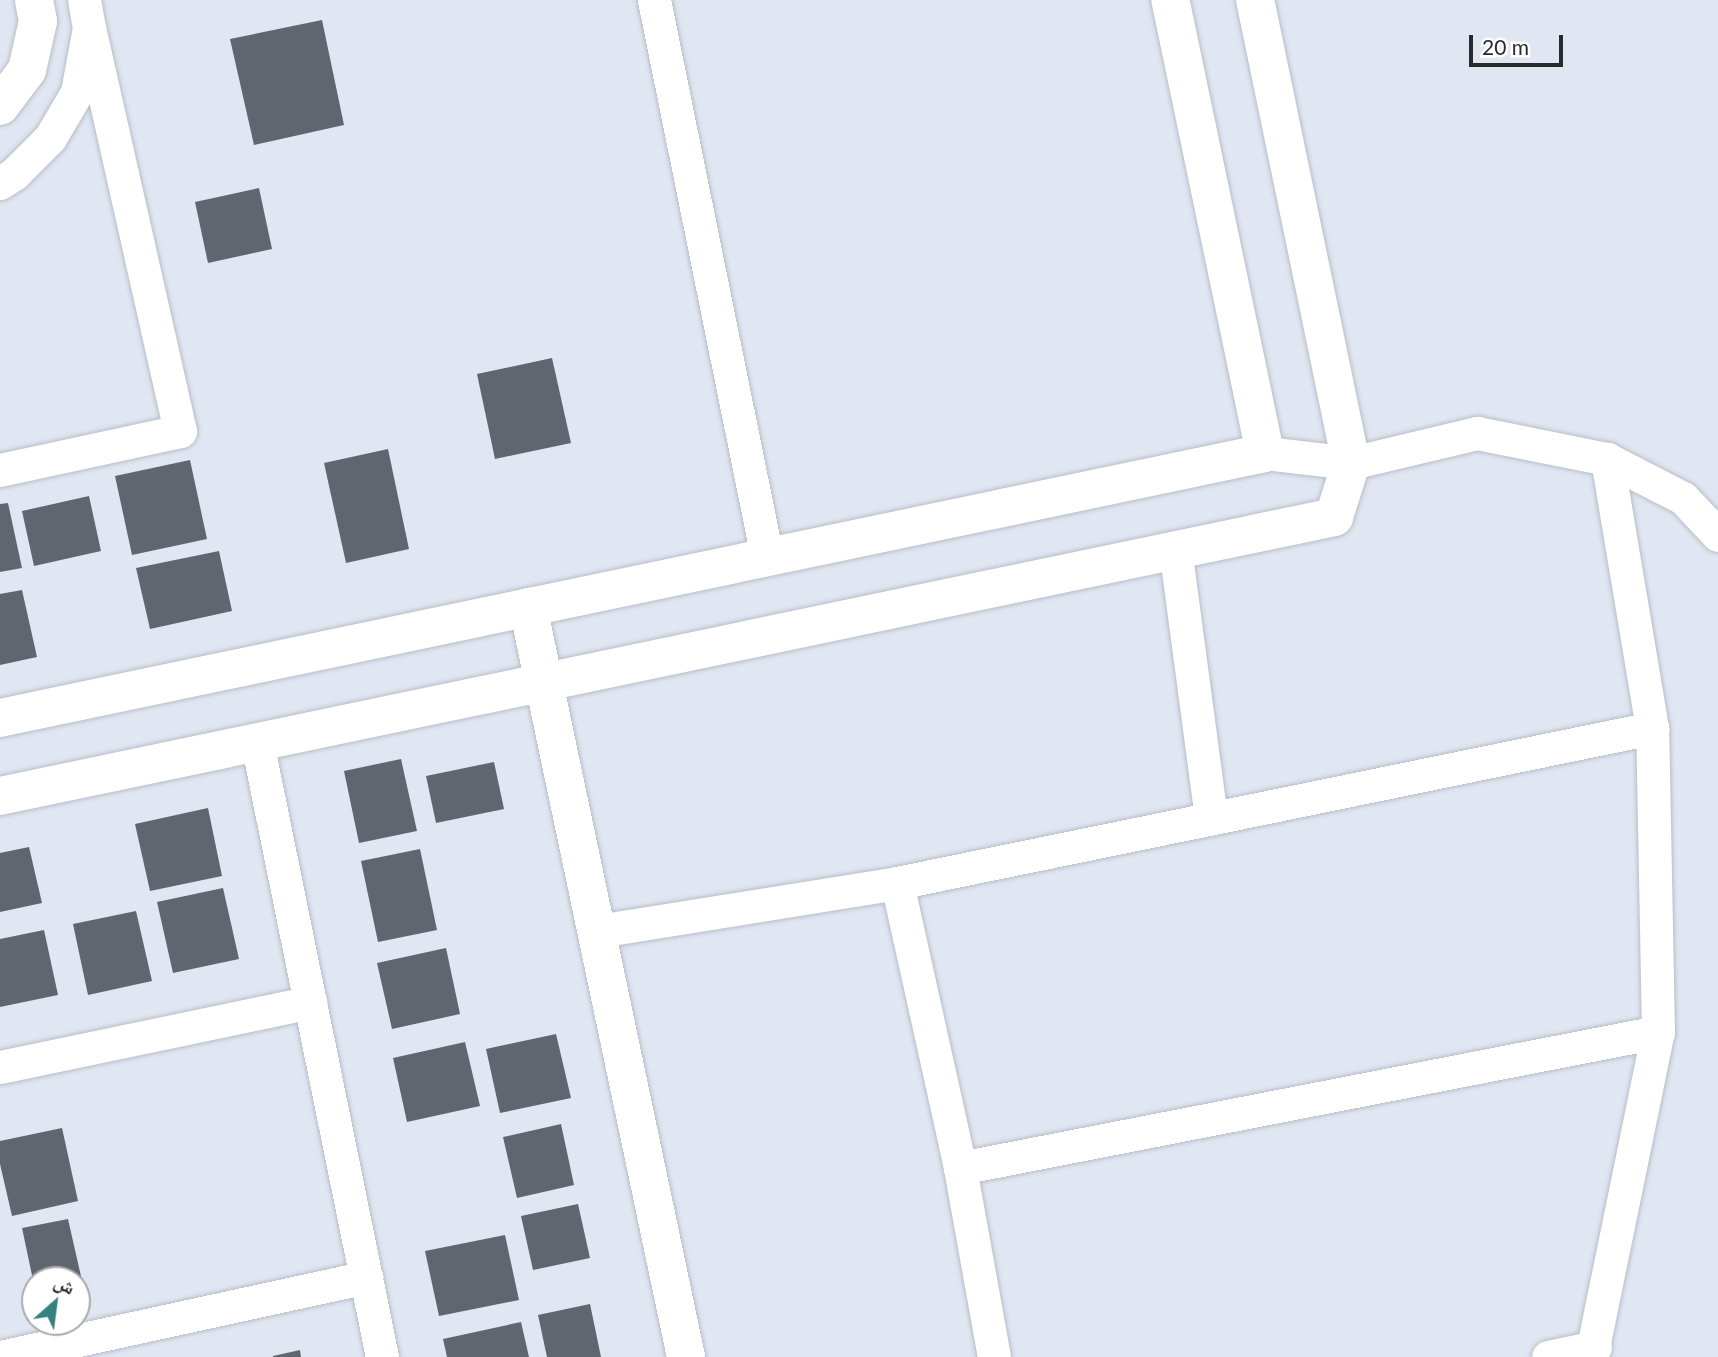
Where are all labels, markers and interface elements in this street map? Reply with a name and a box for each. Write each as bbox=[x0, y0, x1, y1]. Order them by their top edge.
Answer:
scale bar bbox=[1473, 21, 1568, 65]
text: 20 m bbox=[1482, 34, 1529, 59]
north arrow bbox=[21, 1266, 91, 1336]
text: ش bbox=[51, 1269, 79, 1299]

